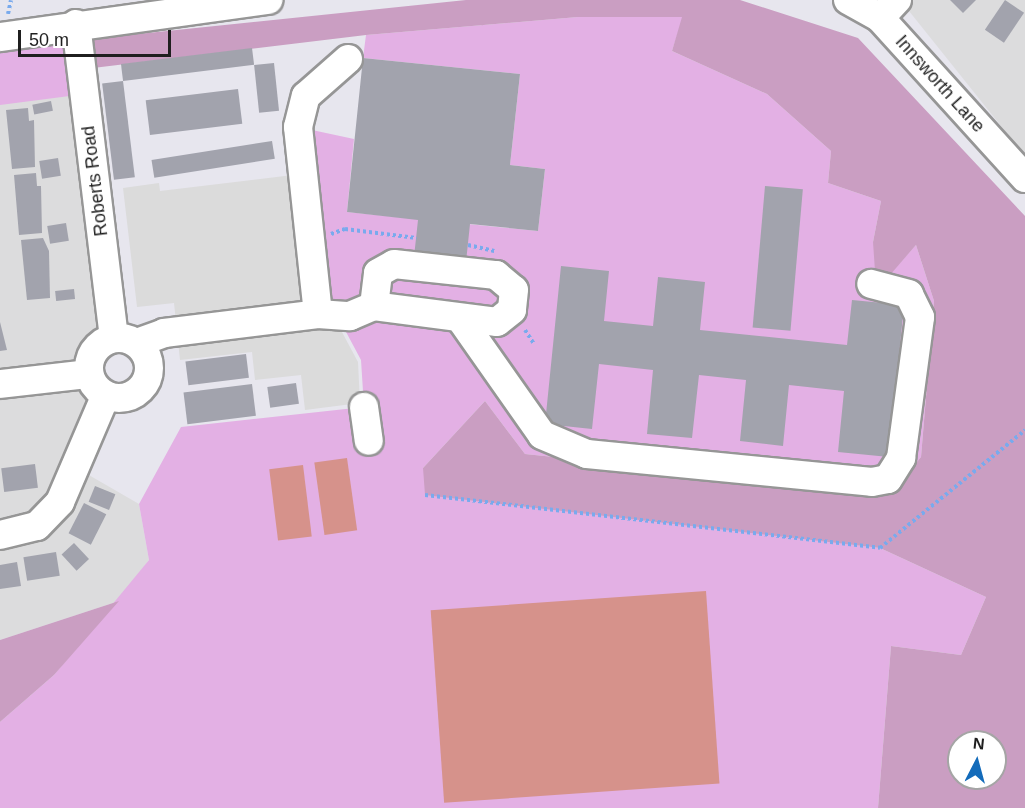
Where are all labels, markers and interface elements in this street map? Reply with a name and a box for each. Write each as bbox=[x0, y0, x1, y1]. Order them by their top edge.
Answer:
scale bar bbox=[21, 18, 174, 56]
text: 50 m bbox=[29, 30, 69, 50]
street label: Innsworth Lane bbox=[891, 31, 989, 137]
street label: Roberts Road bbox=[78, 125, 112, 237]
north arrow bbox=[947, 730, 1007, 790]
text: N bbox=[972, 735, 985, 753]

